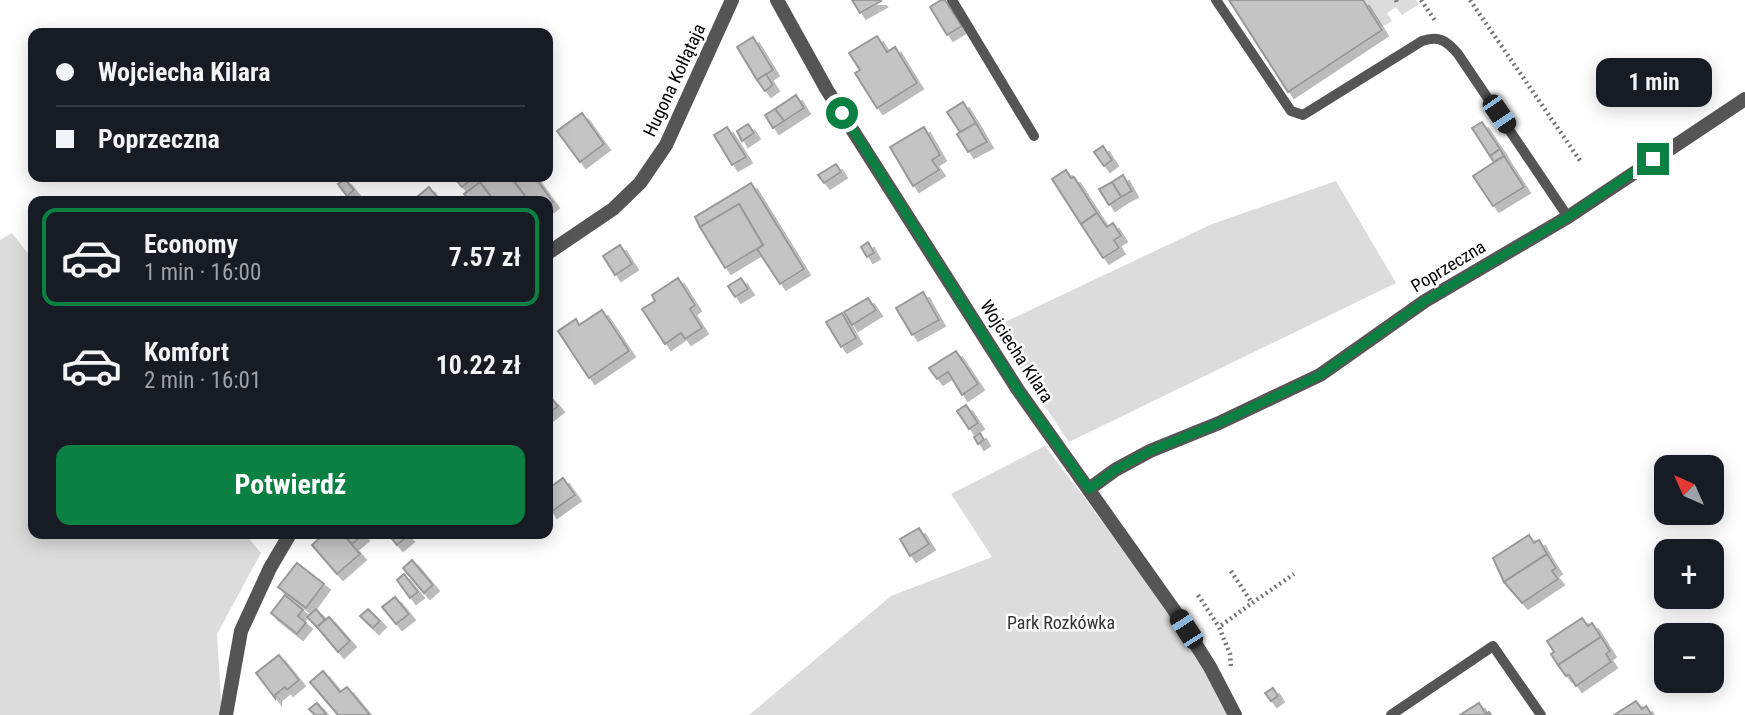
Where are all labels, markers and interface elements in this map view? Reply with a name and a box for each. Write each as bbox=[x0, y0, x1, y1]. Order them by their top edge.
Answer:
street label: Hugona Kołłątaja bbox=[639, 20, 709, 140]
text: Wojciecha Kilara bbox=[98, 57, 271, 87]
callout: 1 min bbox=[1595, 58, 1711, 106]
text: 1 min bbox=[1628, 69, 1680, 96]
car bbox=[1479, 91, 1520, 137]
route start bbox=[826, 97, 858, 129]
text: Poprzeczna bbox=[98, 124, 220, 154]
route end bbox=[1637, 143, 1669, 175]
icon: car bbox=[60, 226, 123, 289]
text: Economy bbox=[144, 229, 238, 259]
street label: Poprzeczna bbox=[1407, 236, 1489, 296]
text: 7.57 zł bbox=[449, 242, 521, 272]
text: 1 min · 16:00 bbox=[144, 259, 261, 286]
street label: Wojciecha Kilara bbox=[976, 296, 1058, 406]
icon: car bbox=[60, 334, 123, 397]
text: Komfort bbox=[144, 337, 229, 367]
text: 10.22 zł bbox=[436, 350, 521, 380]
text: 2 min · 16:01 bbox=[144, 367, 261, 394]
button: Potwierdź bbox=[56, 445, 525, 525]
north arrow bbox=[1654, 455, 1724, 525]
map controls bbox=[1654, 455, 1724, 693]
button: + bbox=[1654, 539, 1724, 609]
car bbox=[1166, 606, 1207, 652]
park label: Park Rozkówka bbox=[1007, 612, 1115, 633]
button: − bbox=[1654, 623, 1724, 693]

